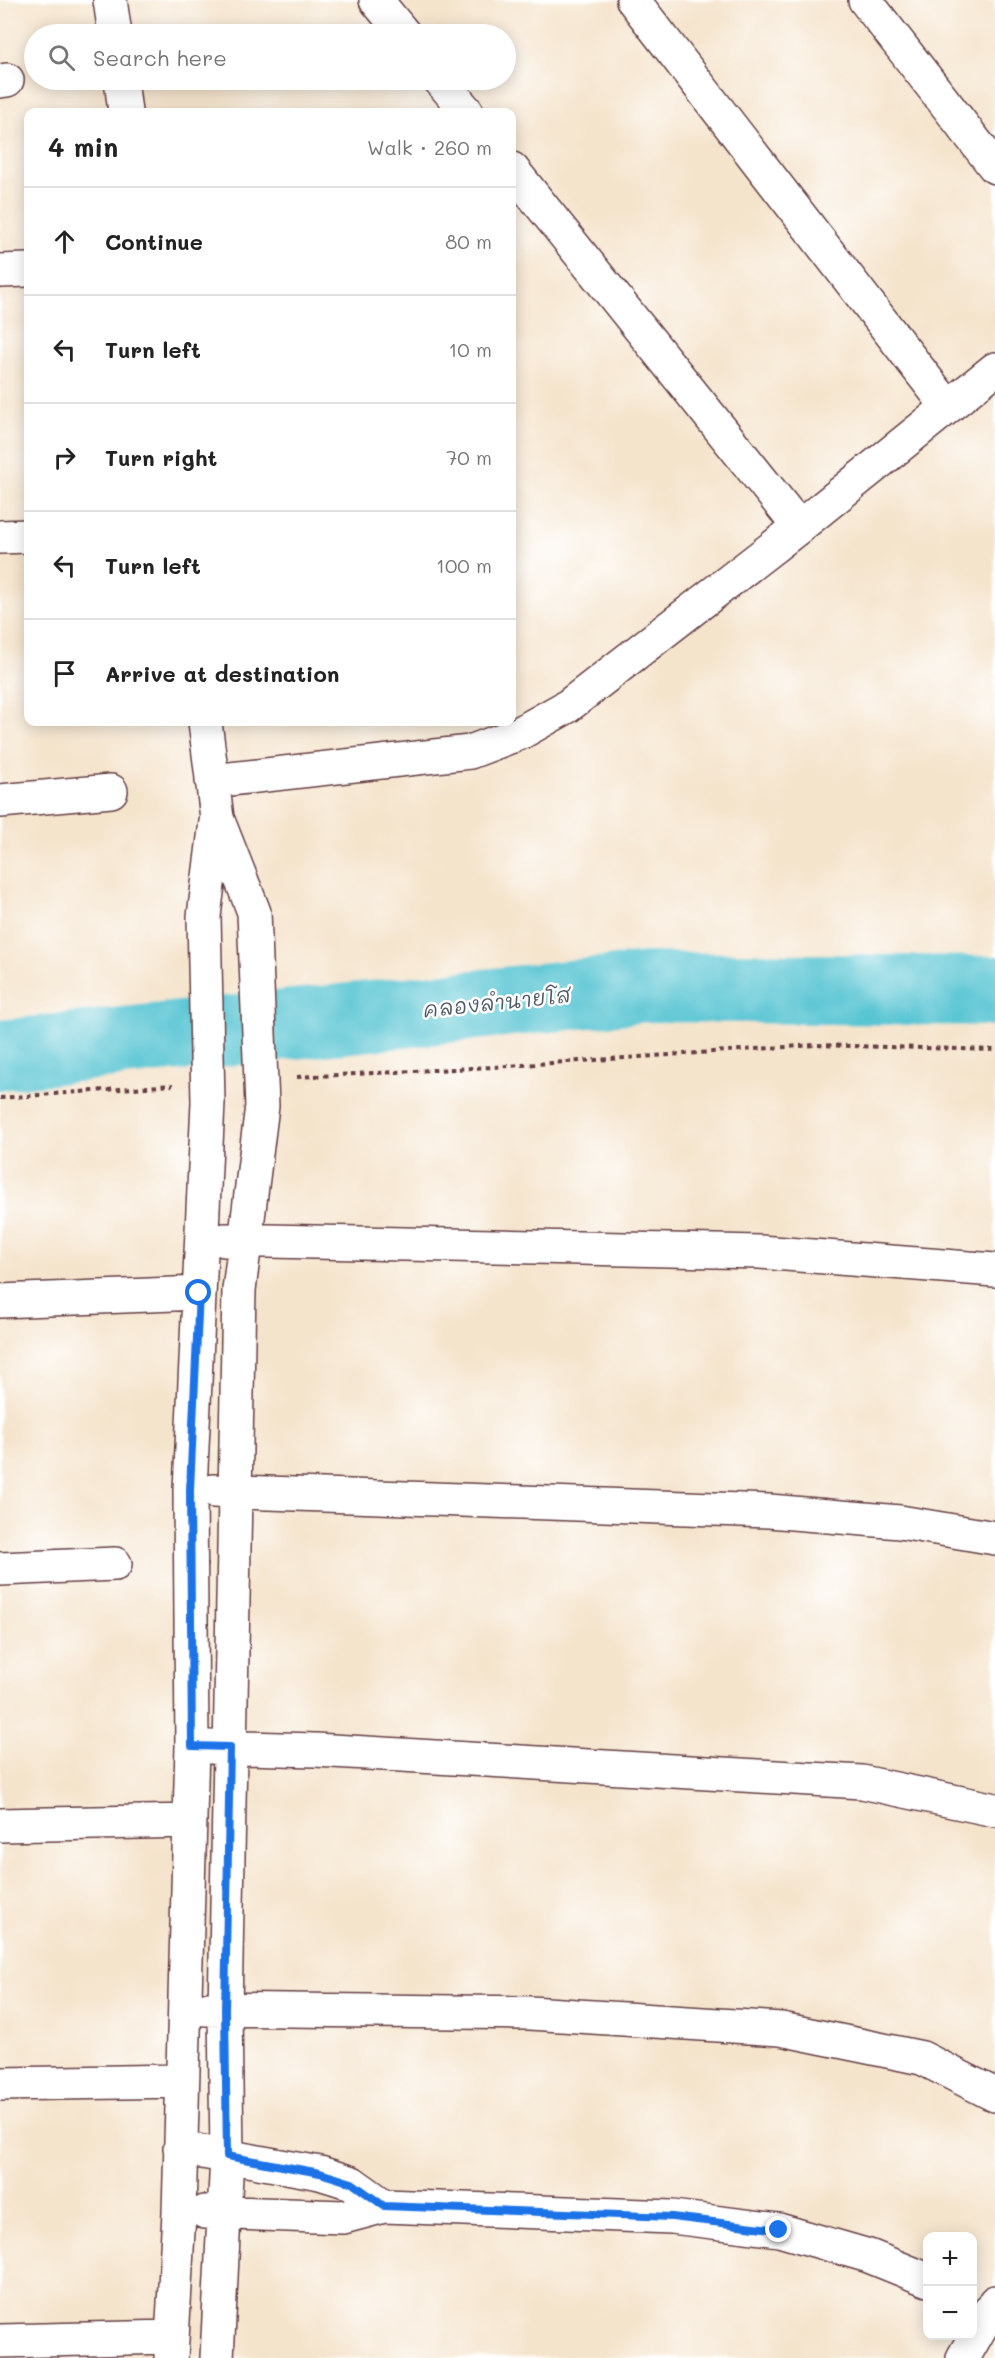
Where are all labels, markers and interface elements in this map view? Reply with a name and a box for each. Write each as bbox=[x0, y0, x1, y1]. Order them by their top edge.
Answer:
search box bbox=[24, 24, 516, 90]
icon: search bbox=[45, 41, 78, 74]
text: Search here bbox=[93, 43, 227, 72]
text: 4 min bbox=[48, 130, 118, 164]
text: Walk · 260 m bbox=[367, 134, 492, 160]
icon: ahead bbox=[48, 225, 81, 258]
text: Continue bbox=[105, 227, 203, 256]
text: 80 m bbox=[445, 228, 492, 254]
icon: left bbox=[48, 333, 81, 366]
text: Turn left bbox=[105, 335, 201, 364]
text: 10 m bbox=[448, 336, 492, 362]
icon: right bbox=[48, 441, 81, 474]
text: Turn right bbox=[105, 443, 217, 472]
text: 70 m bbox=[446, 444, 492, 470]
icon: left bbox=[48, 549, 81, 582]
text: Turn left bbox=[105, 551, 201, 580]
text: 100 m bbox=[436, 552, 492, 578]
icon: arrive bbox=[48, 657, 81, 690]
text: Arrive at destination bbox=[105, 659, 340, 688]
water label: คลองลำนายโส bbox=[422, 980, 574, 1023]
route start bbox=[185, 1279, 211, 1305]
route end bbox=[765, 2216, 791, 2242]
map controls bbox=[923, 2232, 977, 2340]
button: + bbox=[923, 2232, 977, 2286]
button: − bbox=[923, 2286, 977, 2340]

